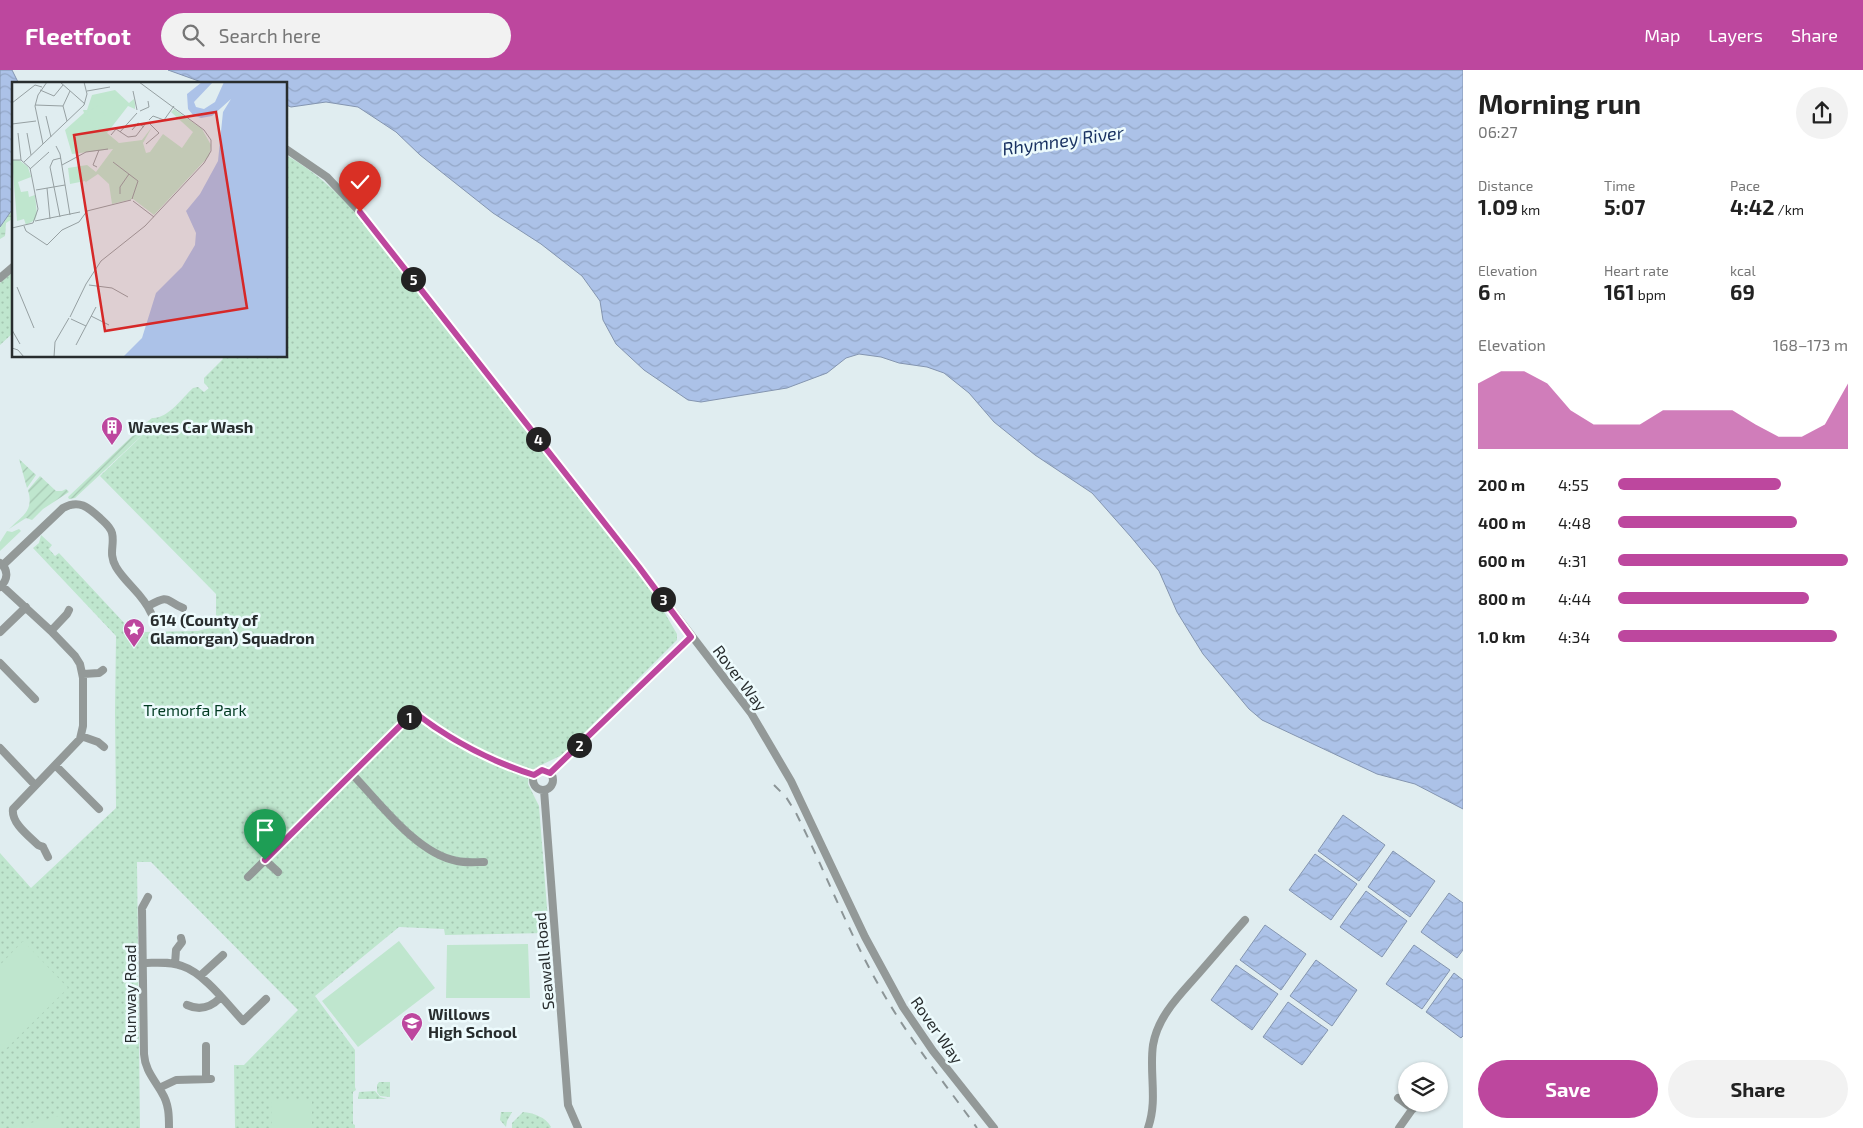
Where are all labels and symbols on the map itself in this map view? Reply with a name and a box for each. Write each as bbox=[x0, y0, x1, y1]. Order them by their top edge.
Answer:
inset map bbox=[12, 82, 288, 358]
water label: Rhymney River bbox=[1001, 120, 1126, 159]
pin bbox=[339, 161, 381, 212]
pin: 5 bbox=[400, 266, 426, 292]
building icon: Waves Car Wash bbox=[100, 415, 124, 446]
place label: Waves Car Wash bbox=[128, 417, 253, 436]
pin: 4 bbox=[526, 426, 550, 452]
pin: 3 bbox=[650, 586, 676, 612]
place label: 614 (County of Glamorgan) Squadron bbox=[150, 610, 315, 647]
place icon: 614 (County of Glamorgan) Squadron bbox=[122, 617, 146, 648]
street label: Rover Way bbox=[710, 641, 772, 715]
park label: Tremorfa Park bbox=[143, 700, 247, 719]
pin: 1 bbox=[396, 704, 422, 730]
pin: 2 bbox=[566, 732, 592, 758]
pin bbox=[244, 809, 286, 860]
street label: Seawall Road bbox=[530, 912, 557, 1011]
street label: Runway Road bbox=[120, 945, 139, 1043]
street label: Rover Way bbox=[907, 993, 968, 1067]
place label: Willows High School bbox=[428, 1004, 518, 1041]
school or university icon: Willows High School bbox=[400, 1011, 424, 1042]

